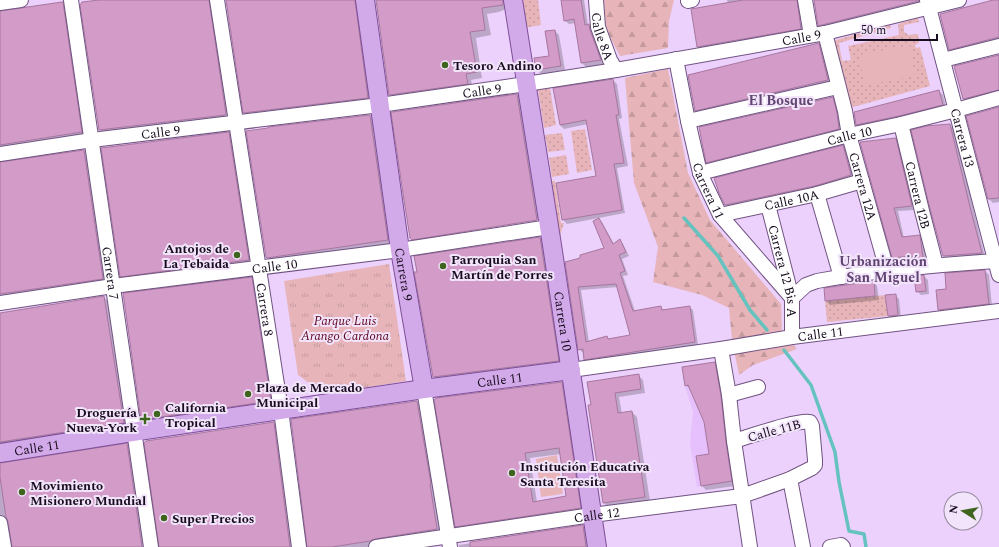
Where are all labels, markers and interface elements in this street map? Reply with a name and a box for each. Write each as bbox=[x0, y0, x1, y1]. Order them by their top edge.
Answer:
street label: Calle 8A bbox=[586, 12, 618, 63]
scale bar bbox=[855, 16, 937, 42]
text: 50 m bbox=[861, 21, 886, 40]
street label: Calle 9 bbox=[780, 25, 823, 51]
place label: Tesoro Andino bbox=[453, 56, 542, 76]
marker: Tesoro Andino bbox=[440, 60, 450, 70]
street label: Calle 9 bbox=[461, 79, 503, 104]
district label: El Bosque bbox=[749, 90, 813, 111]
street label: Carrera 13 bbox=[945, 106, 979, 170]
street label: Calle 9 bbox=[140, 120, 182, 145]
street label: Calle 10 bbox=[825, 121, 874, 151]
street label: Carrera 12A bbox=[843, 150, 882, 223]
street label: Carrera 12B bbox=[899, 159, 935, 231]
street label: Carrera 11 bbox=[687, 161, 729, 223]
street label: Calle 10A bbox=[762, 185, 821, 216]
street label: Carrera 12 Bis A bbox=[762, 223, 801, 318]
place label: Antojos de La Tebaida bbox=[163, 239, 229, 274]
street label: Carrera 7 bbox=[96, 245, 124, 301]
street label: Carrera 9 bbox=[389, 246, 418, 303]
marker: Antojos de La Tebaida bbox=[232, 250, 242, 260]
place label: Parroquia San Martín de Porres bbox=[451, 250, 553, 285]
district label: Urbanización San Miguel bbox=[839, 251, 927, 288]
street label: Calle 10 bbox=[251, 254, 299, 280]
marker: Parroquia San Martín de Porres bbox=[438, 261, 448, 271]
street label: Carrera 8 bbox=[250, 281, 278, 338]
street label: Carrera 10 bbox=[548, 290, 577, 353]
park label: Parque Luis Arango Cardona bbox=[300, 311, 390, 346]
street label: Calle 11 bbox=[796, 322, 844, 347]
street label: Calle 11 bbox=[476, 367, 524, 393]
place label: Plaza de Mercado Municipal bbox=[256, 378, 362, 413]
marker: Plaza de Mercado Municipal bbox=[243, 389, 253, 399]
place label: California Tropical bbox=[165, 398, 226, 433]
place label: Droguería Nueva-York bbox=[66, 403, 137, 438]
marker: California Tropical bbox=[152, 409, 162, 419]
marker: Droguería Nueva-York bbox=[140, 414, 150, 424]
street label: Calle 11B bbox=[745, 414, 803, 448]
street label: Calle 11 bbox=[12, 435, 61, 462]
place label: Institución Educativa Santa Teresita bbox=[520, 457, 650, 492]
marker: Institución Educativa Santa Teresita bbox=[507, 468, 517, 478]
place label: Movimiento Misionero Mundial bbox=[30, 476, 146, 511]
marker: Movimiento Misionero Mundial bbox=[17, 487, 27, 497]
north arrow bbox=[943, 491, 983, 531]
street label: Calle 12 bbox=[573, 503, 621, 529]
text: N bbox=[944, 503, 963, 515]
place label: Super Precios bbox=[172, 509, 255, 529]
marker: Super Precios bbox=[159, 513, 169, 523]

